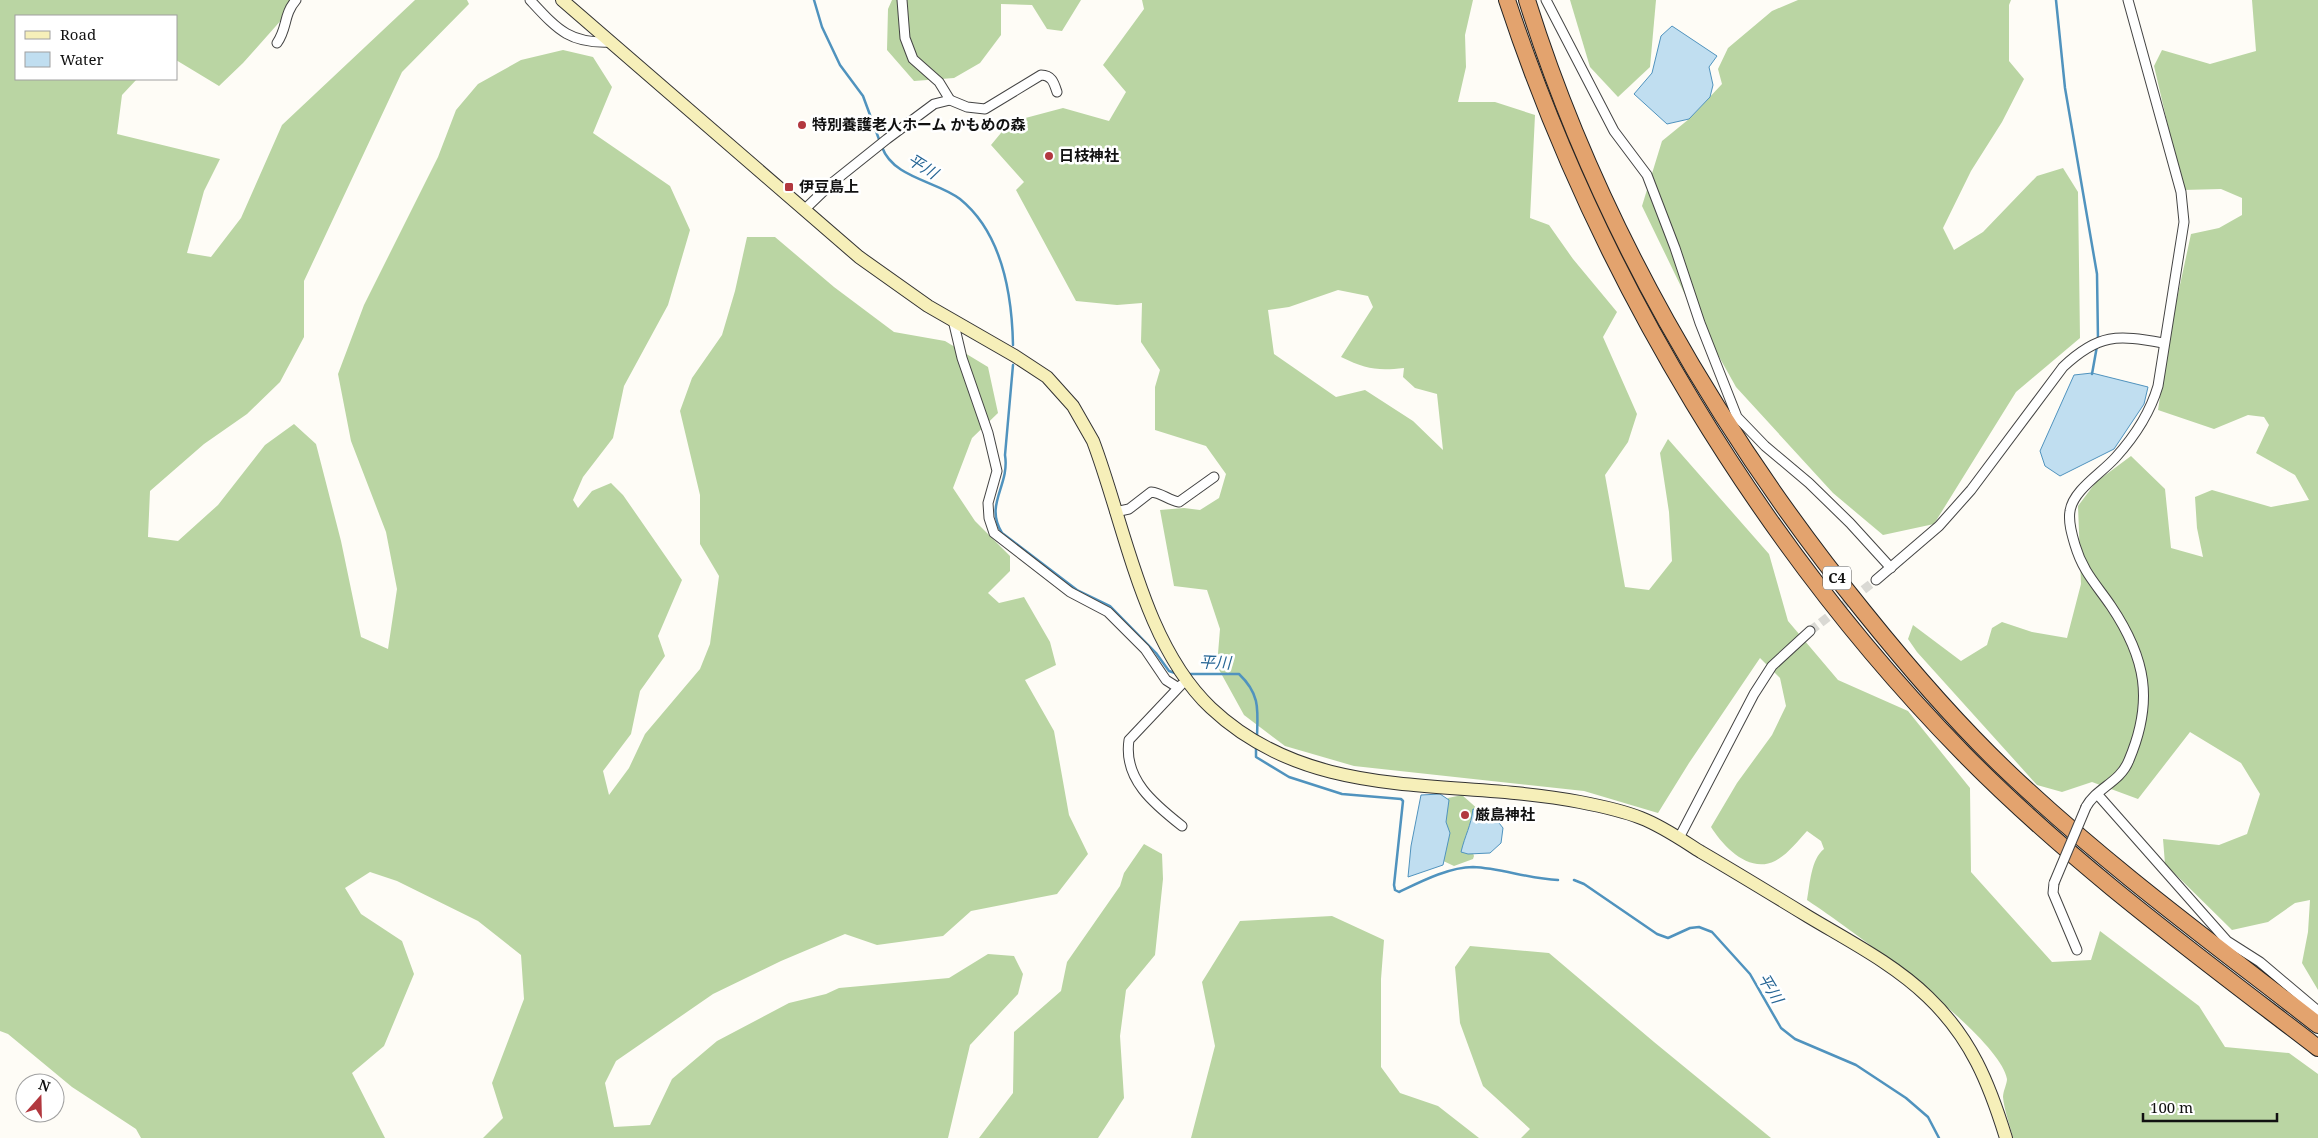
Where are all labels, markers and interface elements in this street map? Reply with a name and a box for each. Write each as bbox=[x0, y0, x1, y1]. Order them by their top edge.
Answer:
legend bbox=[15, 15, 178, 80]
text: Road bbox=[60, 24, 96, 44]
text: Water bbox=[60, 49, 103, 69]
place label: 特別養護老人ホーム かもめの森 bbox=[812, 114, 1025, 134]
marker: 特別養護老人ホーム かもめの森 bbox=[796, 119, 808, 131]
place label: 日枝神社 bbox=[1059, 145, 1119, 165]
water label: 平川 bbox=[904, 148, 944, 185]
marker: 日枝神社 bbox=[1043, 150, 1055, 162]
place label: 伊豆島上 bbox=[799, 176, 859, 196]
marker: 伊豆島上 bbox=[783, 181, 795, 193]
road number: C4 bbox=[1823, 566, 1851, 590]
water label: 平川 bbox=[1199, 650, 1233, 674]
place label: 厳島神社 bbox=[1475, 804, 1535, 824]
marker: 厳島神社 bbox=[1459, 809, 1471, 821]
water label: 平川 bbox=[1753, 969, 1790, 1009]
north arrow bbox=[15, 1073, 65, 1123]
text: N bbox=[36, 1074, 53, 1096]
scale bar bbox=[2143, 1090, 2277, 1122]
text: 100 m bbox=[2150, 1097, 2193, 1117]

